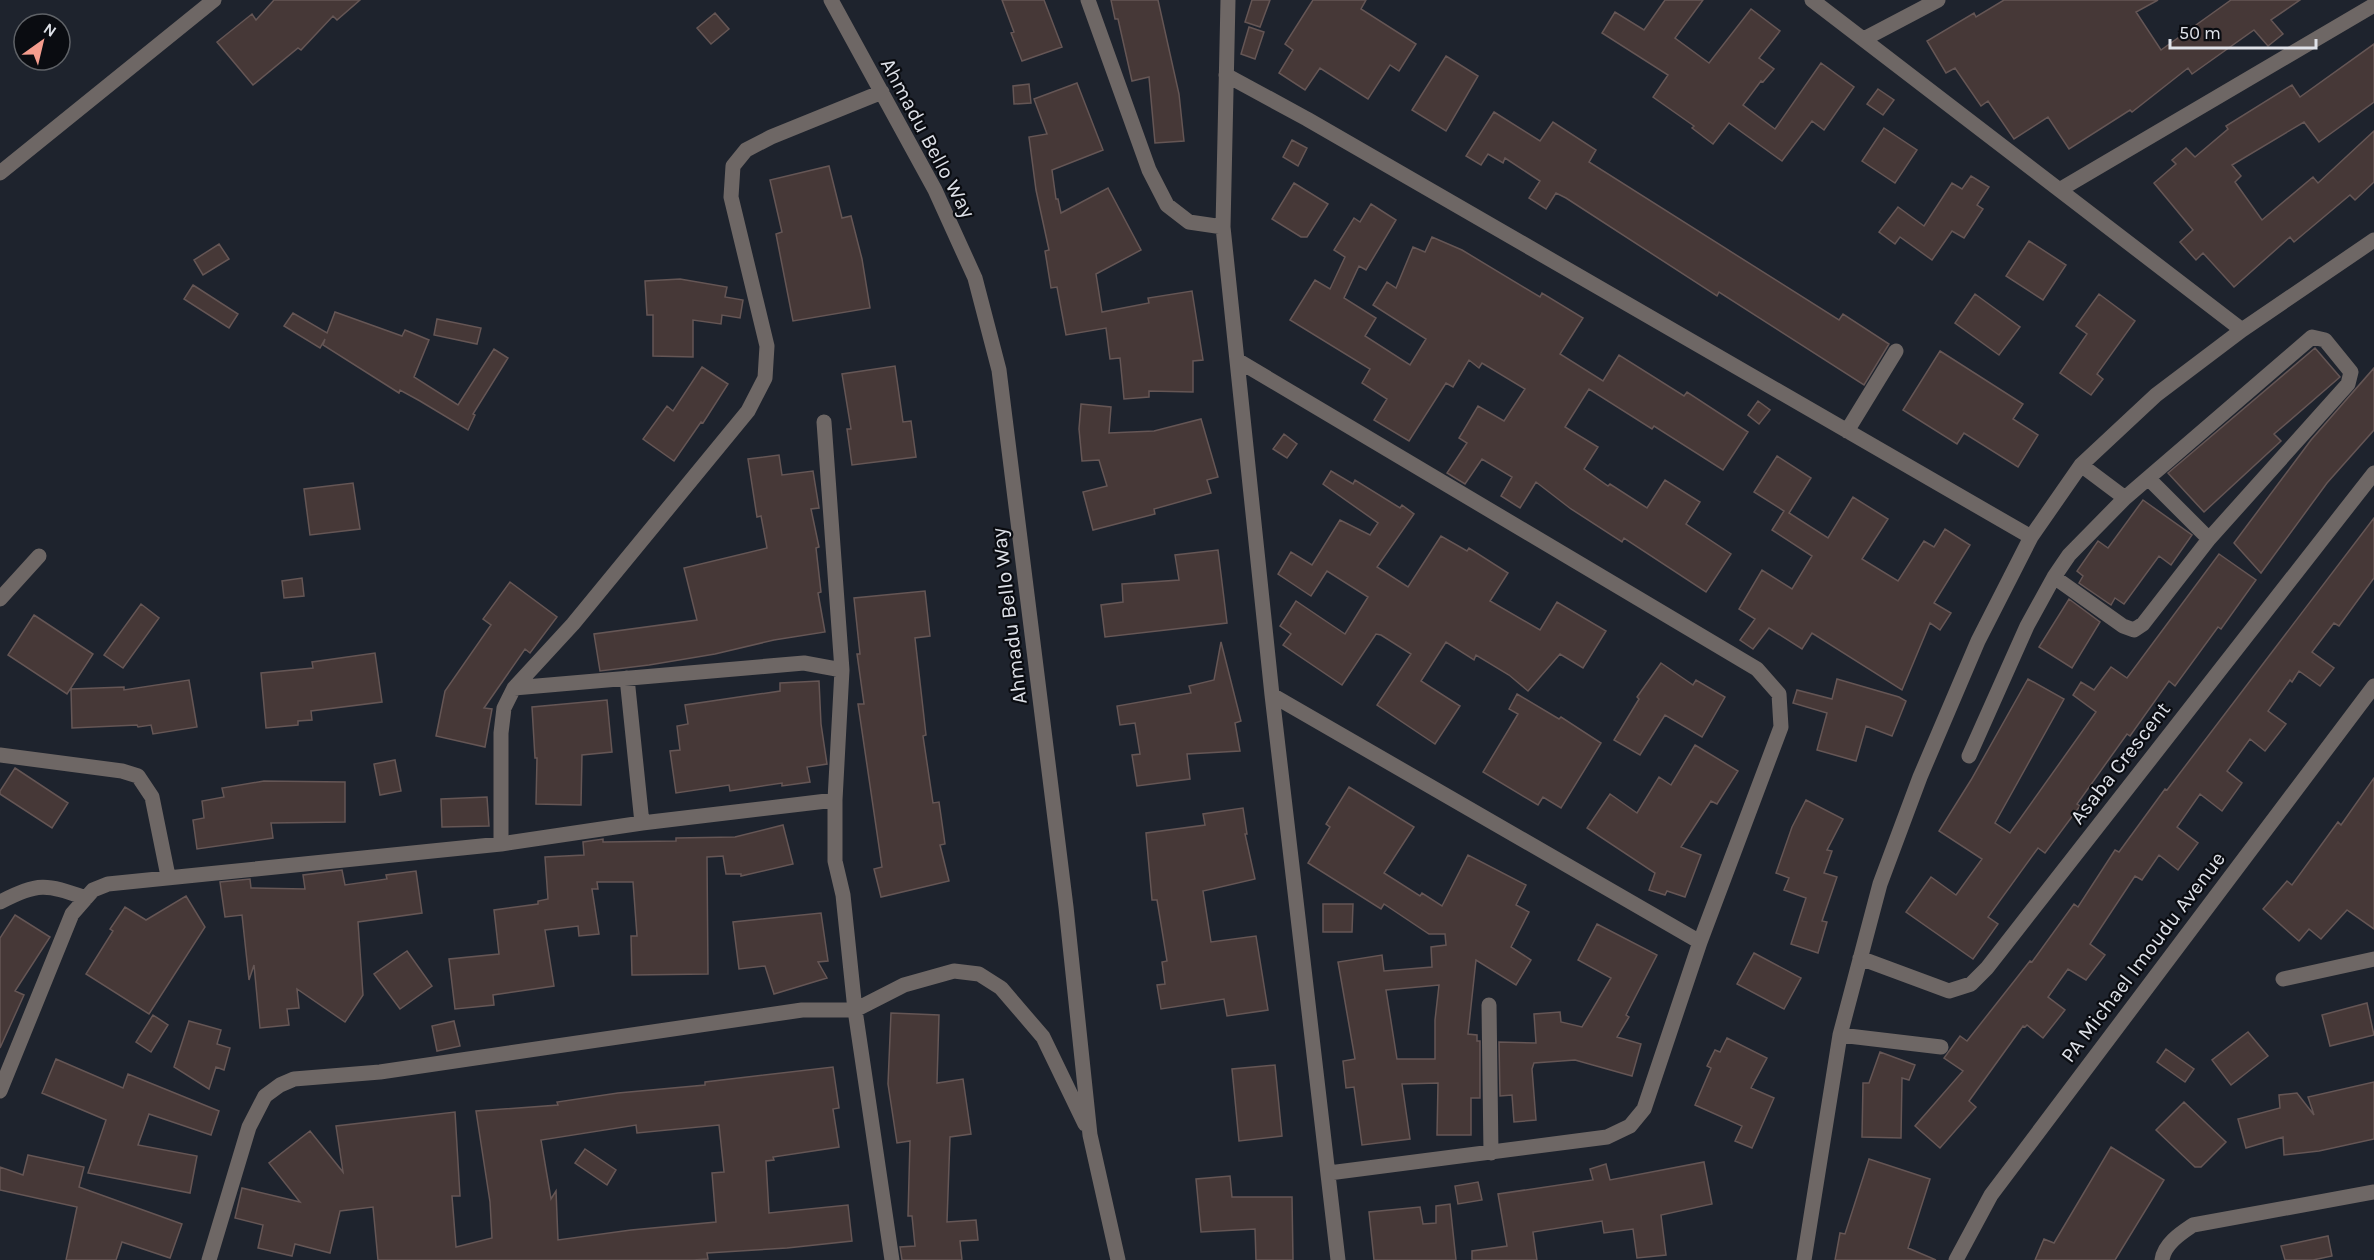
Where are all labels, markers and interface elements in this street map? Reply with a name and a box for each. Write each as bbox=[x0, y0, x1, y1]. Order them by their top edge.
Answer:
north arrow bbox=[12, 12, 72, 72]
scale bar bbox=[2170, 12, 2316, 50]
text: N bbox=[40, 19, 60, 41]
text: 50 m bbox=[2179, 22, 2221, 44]
street label: Ahmadu Bello Way bbox=[876, 54, 980, 222]
street label: Ahmadu Bello Way bbox=[986, 526, 1032, 706]
street label: Asaba Crescent bbox=[2065, 697, 2175, 829]
street label: PA Michael Imoudu Avenue bbox=[2056, 847, 2230, 1067]

